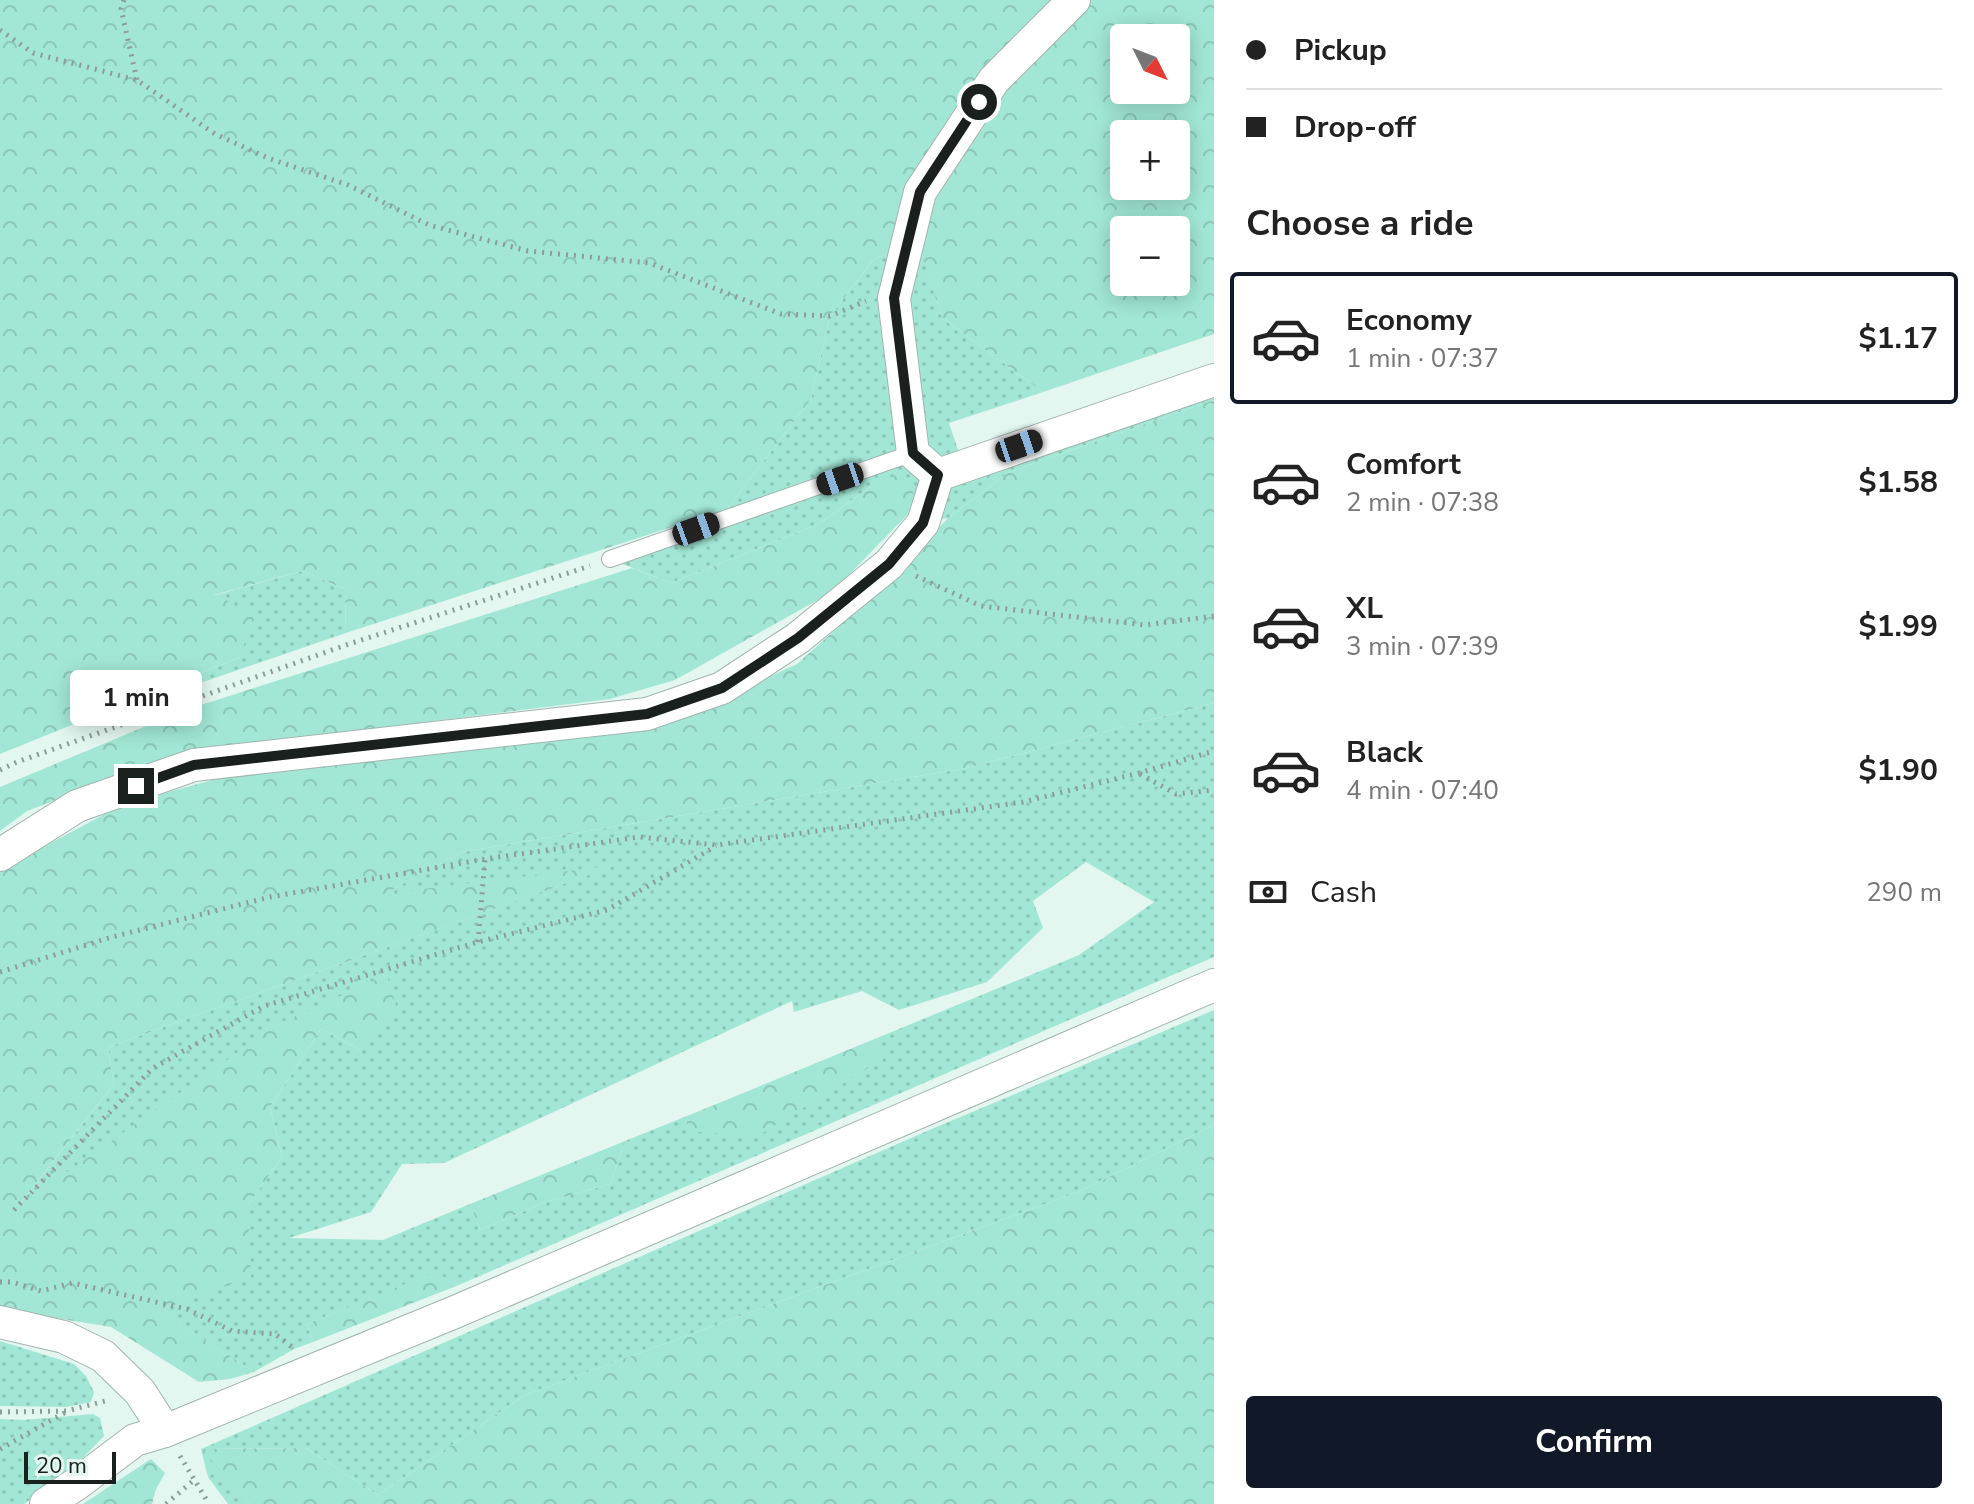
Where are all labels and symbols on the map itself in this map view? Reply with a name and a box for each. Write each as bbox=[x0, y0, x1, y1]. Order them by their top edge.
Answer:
north arrow bbox=[1110, 24, 1190, 104]
route start bbox=[961, 84, 997, 120]
car bbox=[992, 427, 1046, 465]
car bbox=[813, 460, 867, 498]
car bbox=[669, 510, 723, 548]
callout: 1 min bbox=[70, 670, 202, 726]
route end bbox=[118, 768, 154, 804]
scale bar bbox=[24, 1448, 116, 1484]

